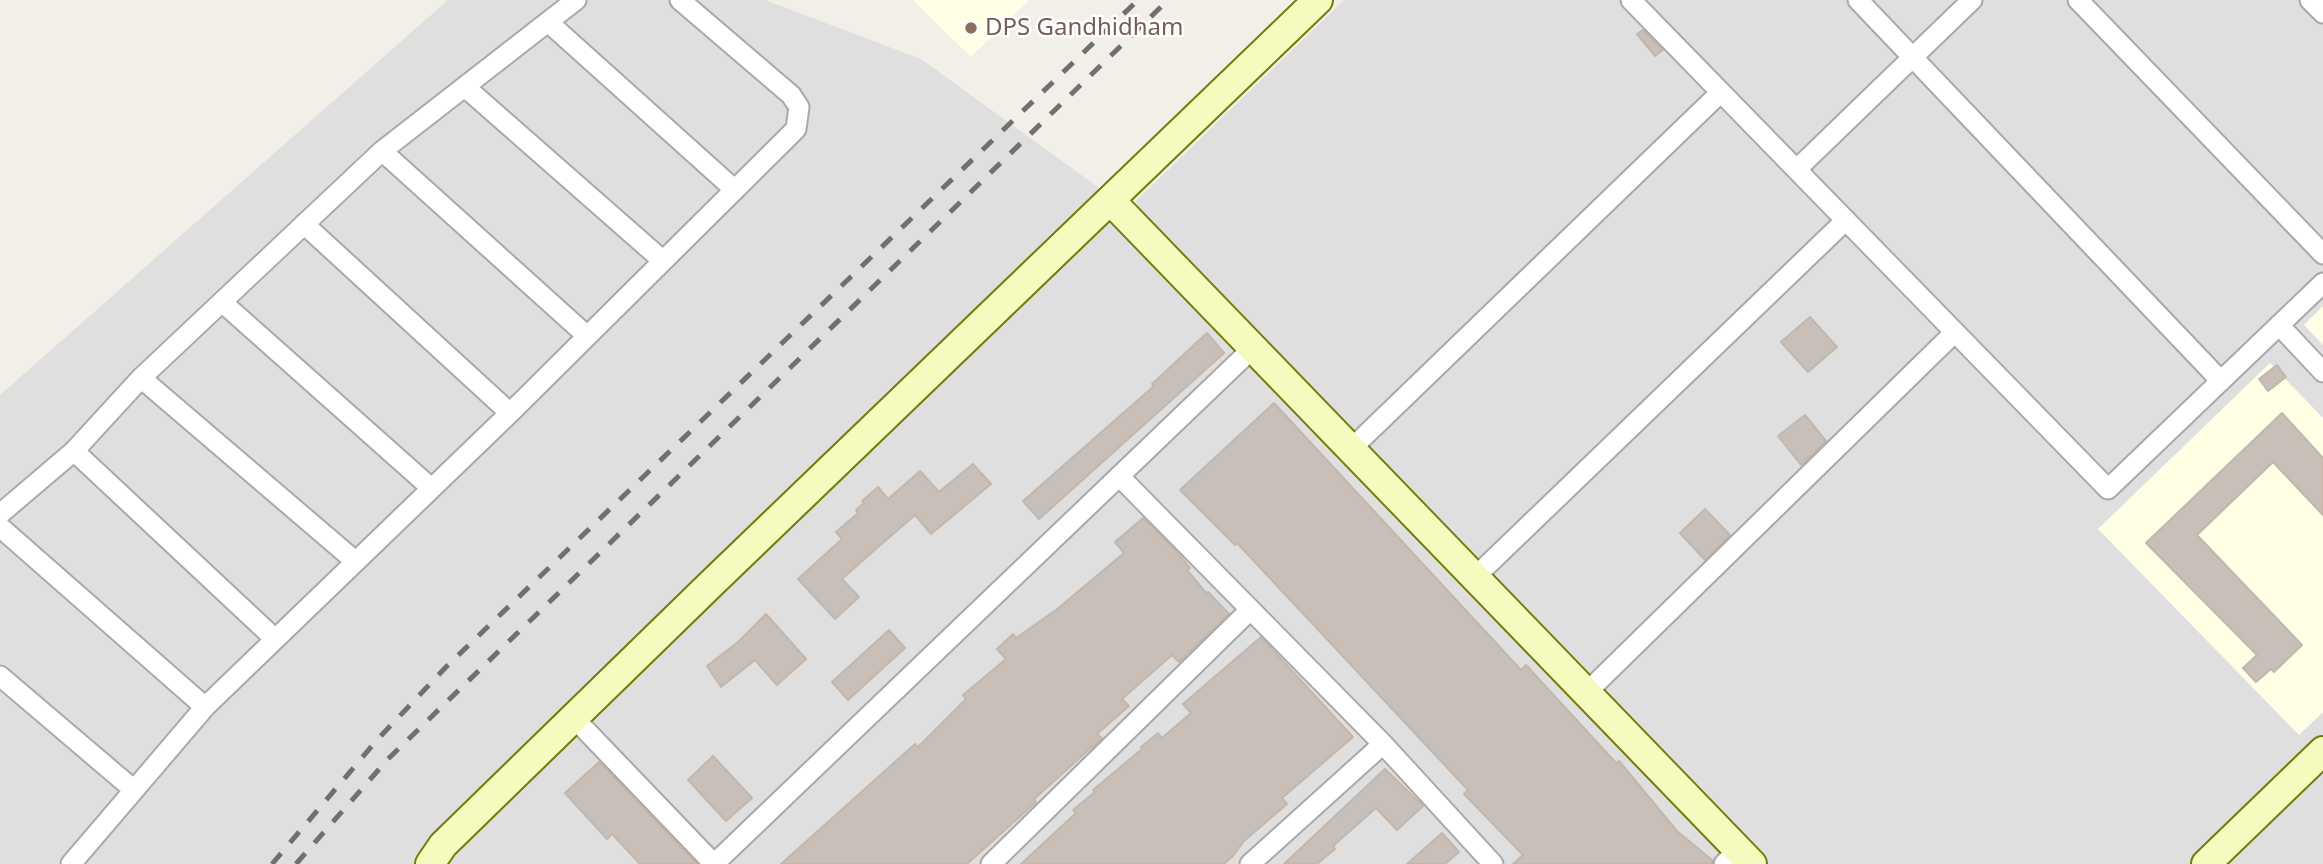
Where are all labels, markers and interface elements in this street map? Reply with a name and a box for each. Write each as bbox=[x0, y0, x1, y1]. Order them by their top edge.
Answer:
place label: DPS Gandhidham bbox=[985, 14, 1184, 42]
marker: DPS Gandhidham bbox=[963, 20, 979, 36]

